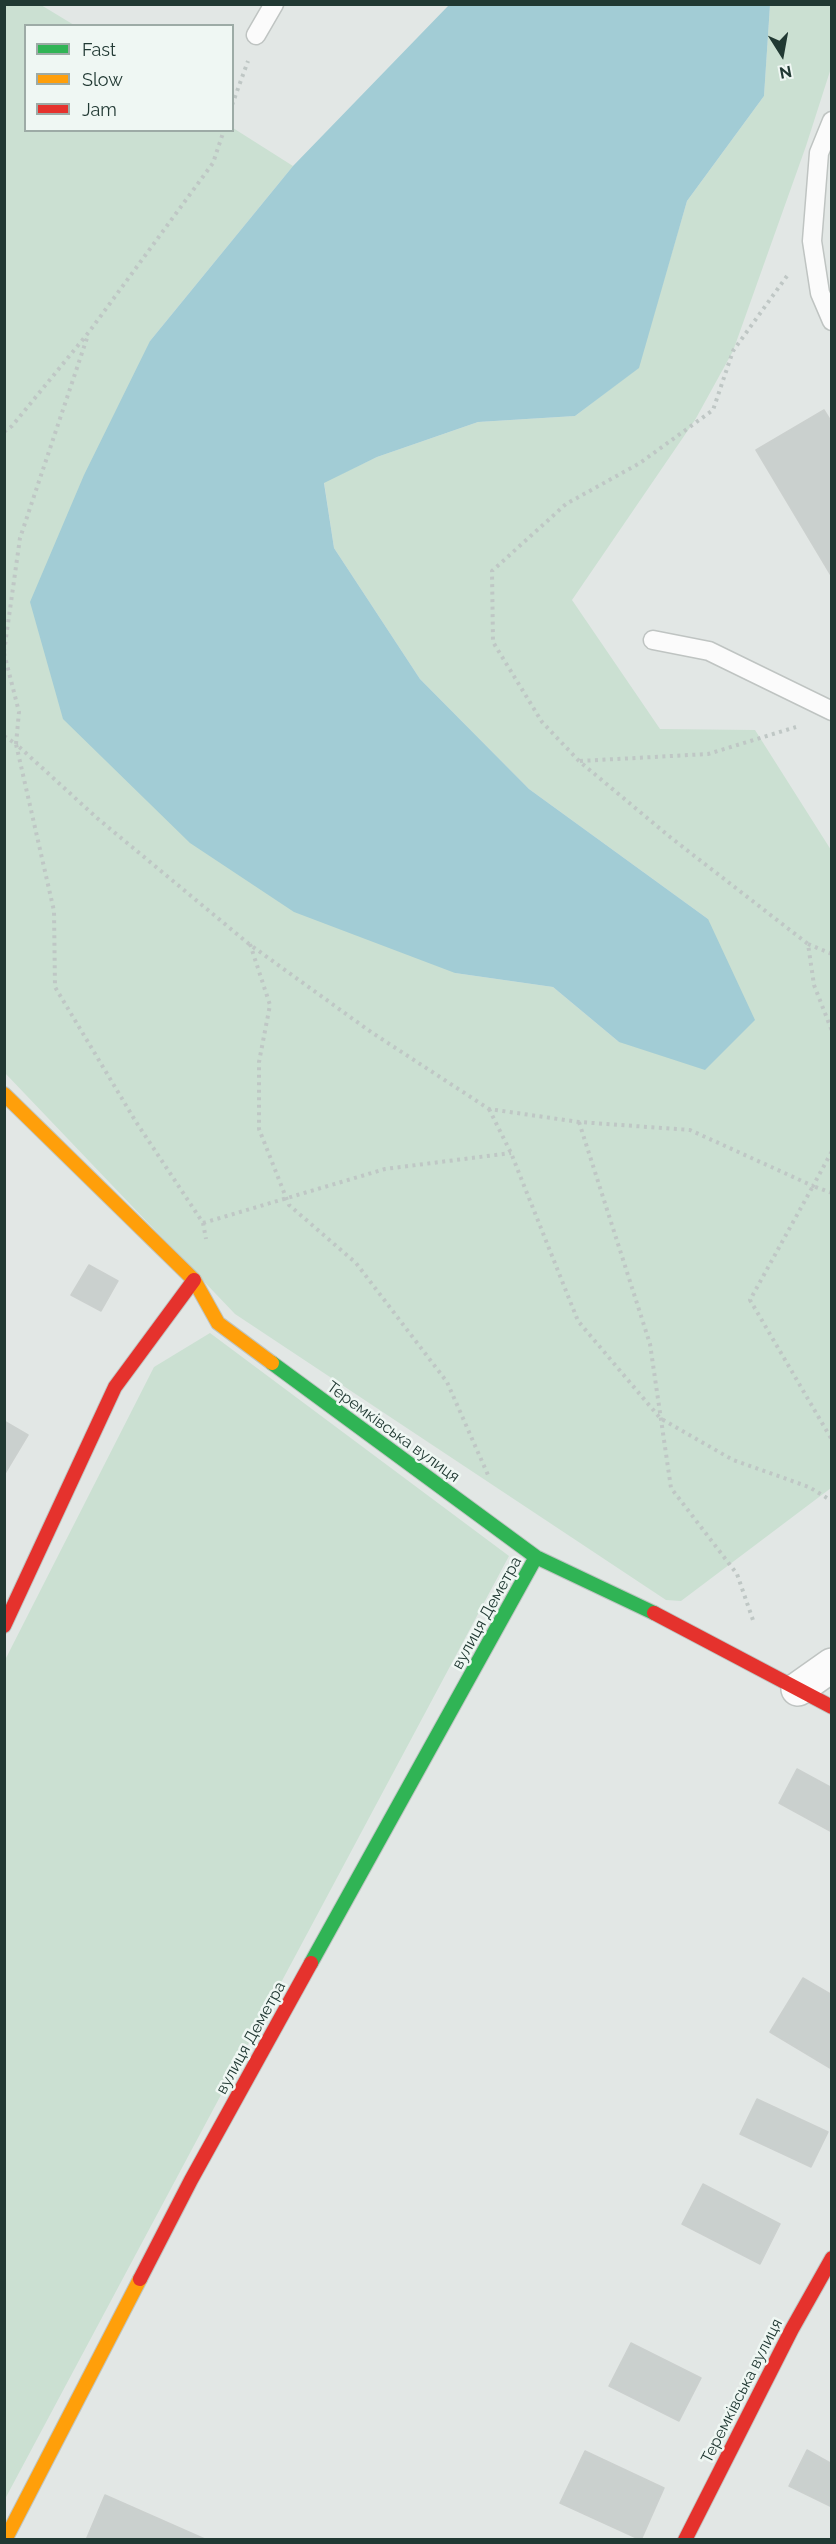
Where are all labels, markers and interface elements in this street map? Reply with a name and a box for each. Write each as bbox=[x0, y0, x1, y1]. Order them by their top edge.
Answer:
legend bbox=[24, 24, 234, 132]
north arrow bbox=[752, 24, 812, 84]
text: Fast bbox=[82, 39, 116, 60]
text: N bbox=[778, 62, 793, 83]
text: Slow bbox=[82, 69, 123, 90]
text: Jam bbox=[82, 99, 117, 120]
street label: Теремківська вулиця bbox=[323, 1377, 463, 1487]
street label: вулиця Деметра bbox=[448, 1553, 526, 1673]
street label: вулиця Деметра bbox=[212, 1978, 290, 2098]
street label: Теремківська вулиця bbox=[697, 2316, 787, 2466]

